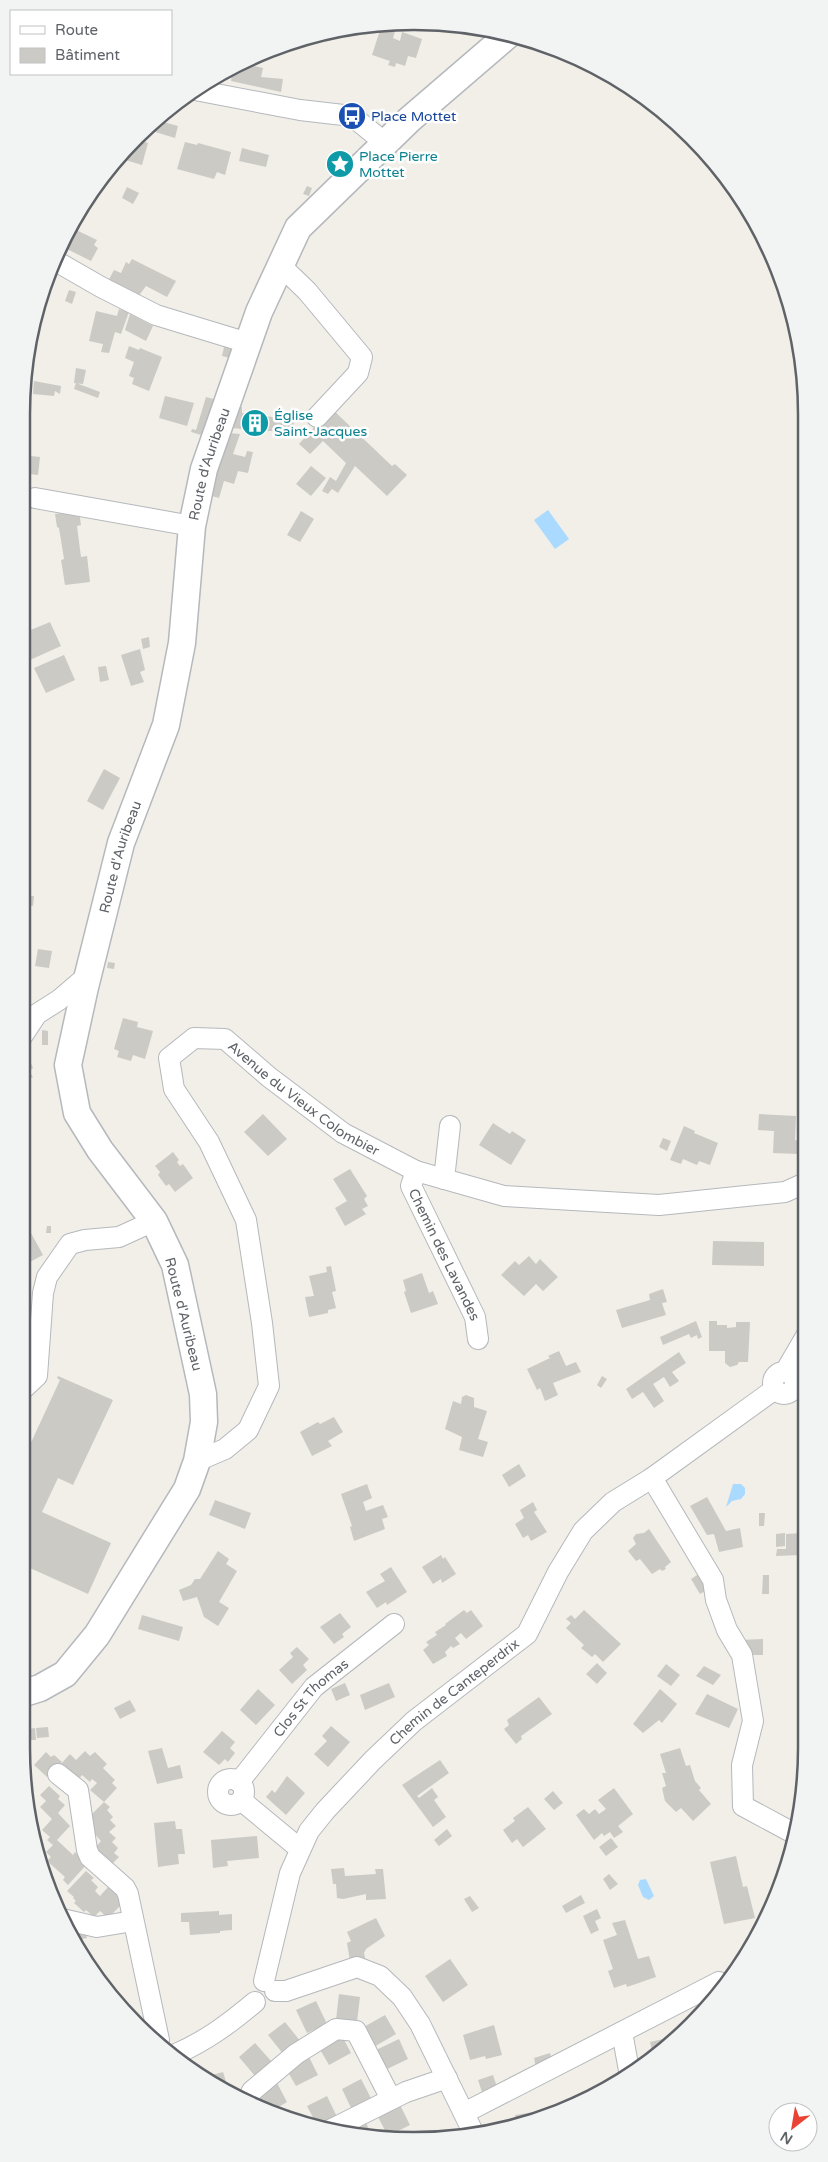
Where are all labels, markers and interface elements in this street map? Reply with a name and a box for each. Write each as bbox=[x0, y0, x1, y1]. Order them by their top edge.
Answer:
legend bbox=[10, 10, 172, 75]
text: Route bbox=[55, 21, 98, 39]
text: Bâtiment bbox=[55, 46, 120, 64]
bus stop icon: Place Mottet bbox=[337, 101, 367, 131]
place label: Place Mottet bbox=[371, 108, 457, 125]
place label: Place Pierre Mottet bbox=[359, 148, 438, 181]
place icon: Place Pierre Mottet bbox=[325, 149, 355, 179]
street label: Route d'Auribeau bbox=[185, 406, 234, 522]
place label: Église Saint-Jacques bbox=[274, 407, 367, 440]
building icon: Église Saint-Jacques bbox=[240, 408, 270, 438]
street label: Route d'Auribeau bbox=[96, 798, 145, 915]
street label: Avenue du Vieux Colombier bbox=[224, 1038, 383, 1160]
street label: Chemin des Lavandes bbox=[405, 1186, 484, 1324]
street label: Route d'Auribeau bbox=[161, 1256, 206, 1373]
street label: Chemin de Canteperdrix bbox=[386, 1635, 523, 1749]
street label: Clos St Thomas bbox=[270, 1655, 352, 1741]
north arrow bbox=[768, 2102, 818, 2152]
text: N bbox=[777, 2128, 796, 2148]

